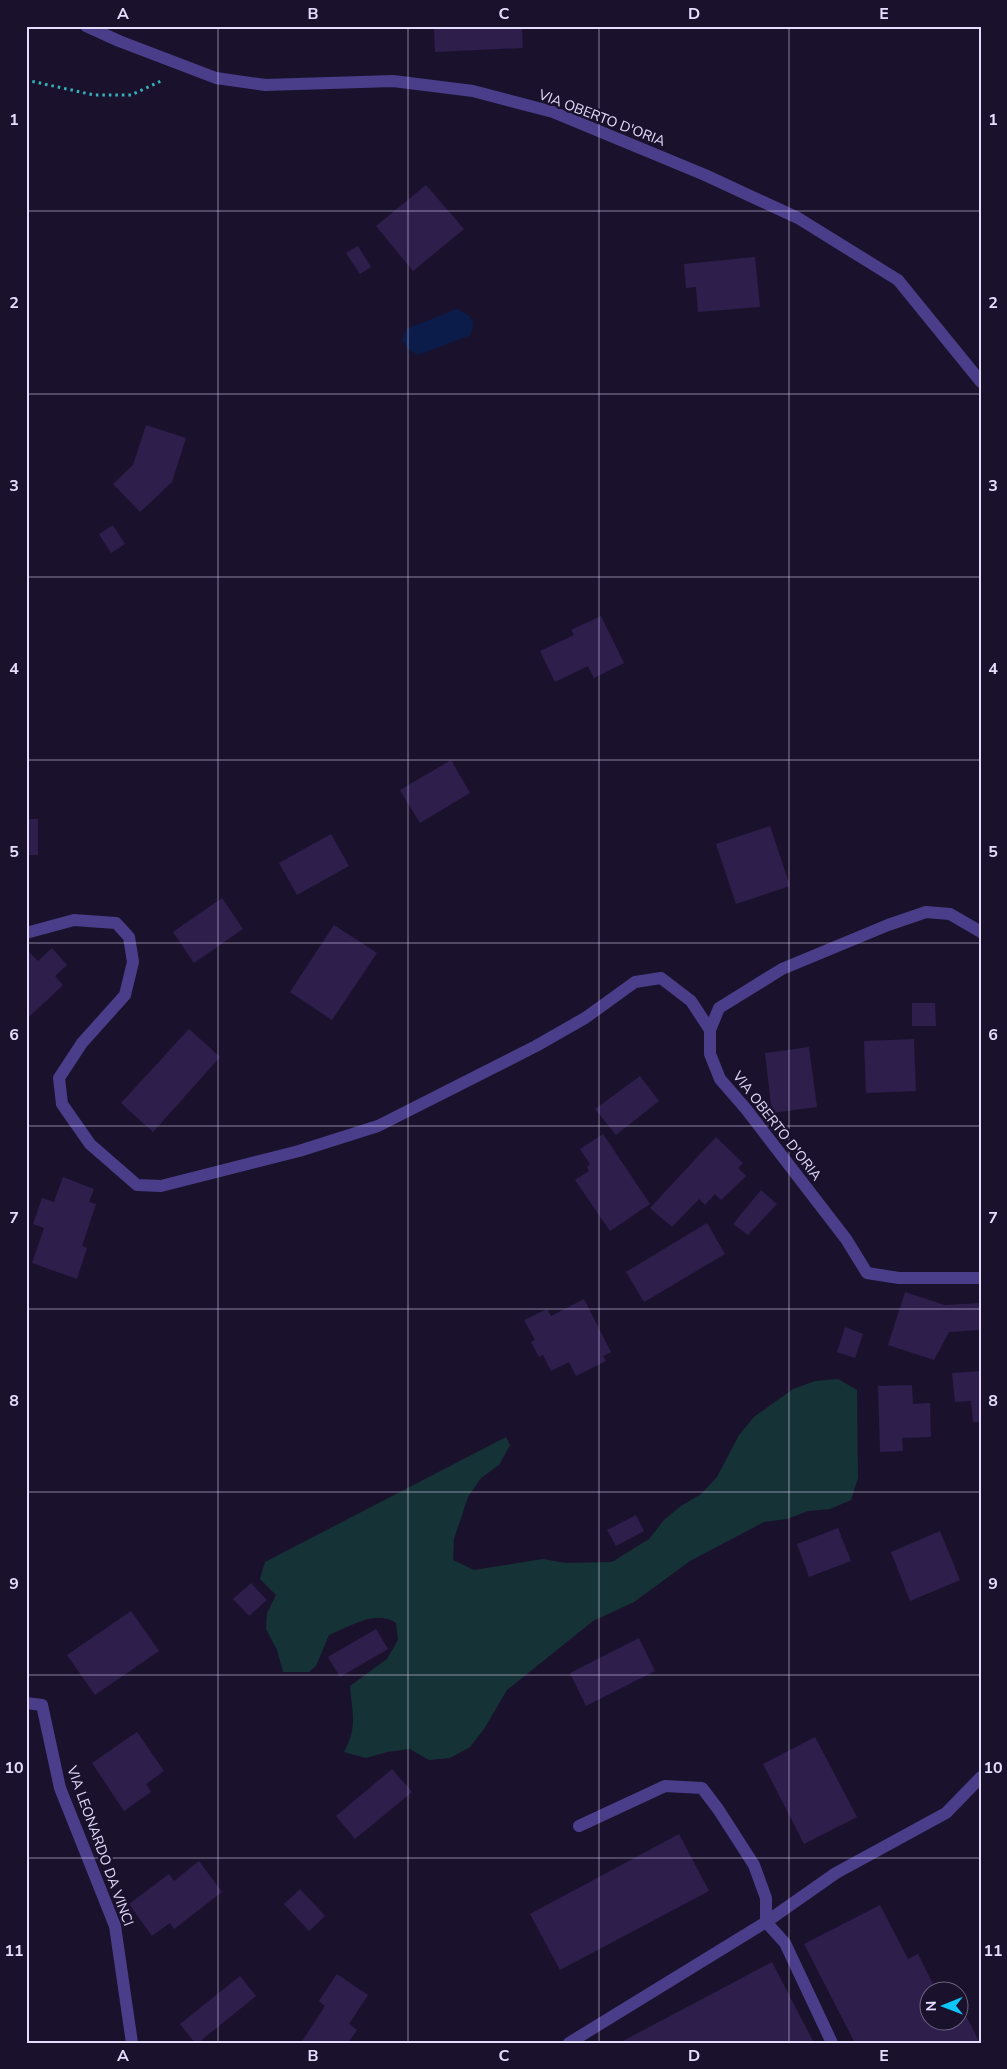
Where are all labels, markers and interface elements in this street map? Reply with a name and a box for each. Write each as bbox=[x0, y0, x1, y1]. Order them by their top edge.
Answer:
text: A bbox=[117, 3, 129, 25]
text: B bbox=[307, 3, 319, 25]
text: C bbox=[499, 3, 510, 25]
text: D bbox=[688, 3, 700, 25]
text: E bbox=[879, 3, 889, 25]
street label: VIA OBERTO D'ORIA bbox=[535, 85, 668, 151]
text: 1 bbox=[9, 109, 19, 131]
text: 1 bbox=[988, 109, 998, 131]
text: 2 bbox=[9, 292, 19, 314]
text: 2 bbox=[988, 292, 998, 314]
text: 3 bbox=[9, 475, 19, 497]
text: 3 bbox=[988, 475, 998, 497]
text: 4 bbox=[9, 658, 19, 680]
text: 4 bbox=[988, 658, 998, 680]
text: 5 bbox=[9, 841, 19, 863]
text: 5 bbox=[988, 841, 998, 863]
text: 6 bbox=[9, 1024, 19, 1046]
text: 6 bbox=[988, 1024, 998, 1046]
street label: VIA OBERTO D'ORIA bbox=[728, 1067, 826, 1185]
text: 7 bbox=[9, 1207, 19, 1229]
text: 7 bbox=[988, 1207, 998, 1229]
text: 8 bbox=[9, 1390, 19, 1412]
text: 8 bbox=[988, 1390, 998, 1412]
text: 9 bbox=[9, 1573, 19, 1595]
text: 9 bbox=[988, 1573, 998, 1595]
text: 10 bbox=[4, 1757, 24, 1779]
text: 10 bbox=[983, 1757, 1003, 1779]
street label: VIA LEONARDO DA VINCI bbox=[62, 1763, 138, 1929]
text: 11 bbox=[4, 1940, 24, 1962]
text: 11 bbox=[983, 1940, 1003, 1962]
north arrow bbox=[920, 1982, 970, 2032]
text: N bbox=[922, 2001, 941, 2012]
text: A bbox=[117, 2045, 129, 2067]
text: B bbox=[307, 2045, 319, 2067]
text: C bbox=[499, 2045, 510, 2067]
text: D bbox=[688, 2045, 700, 2067]
text: E bbox=[879, 2045, 889, 2067]

